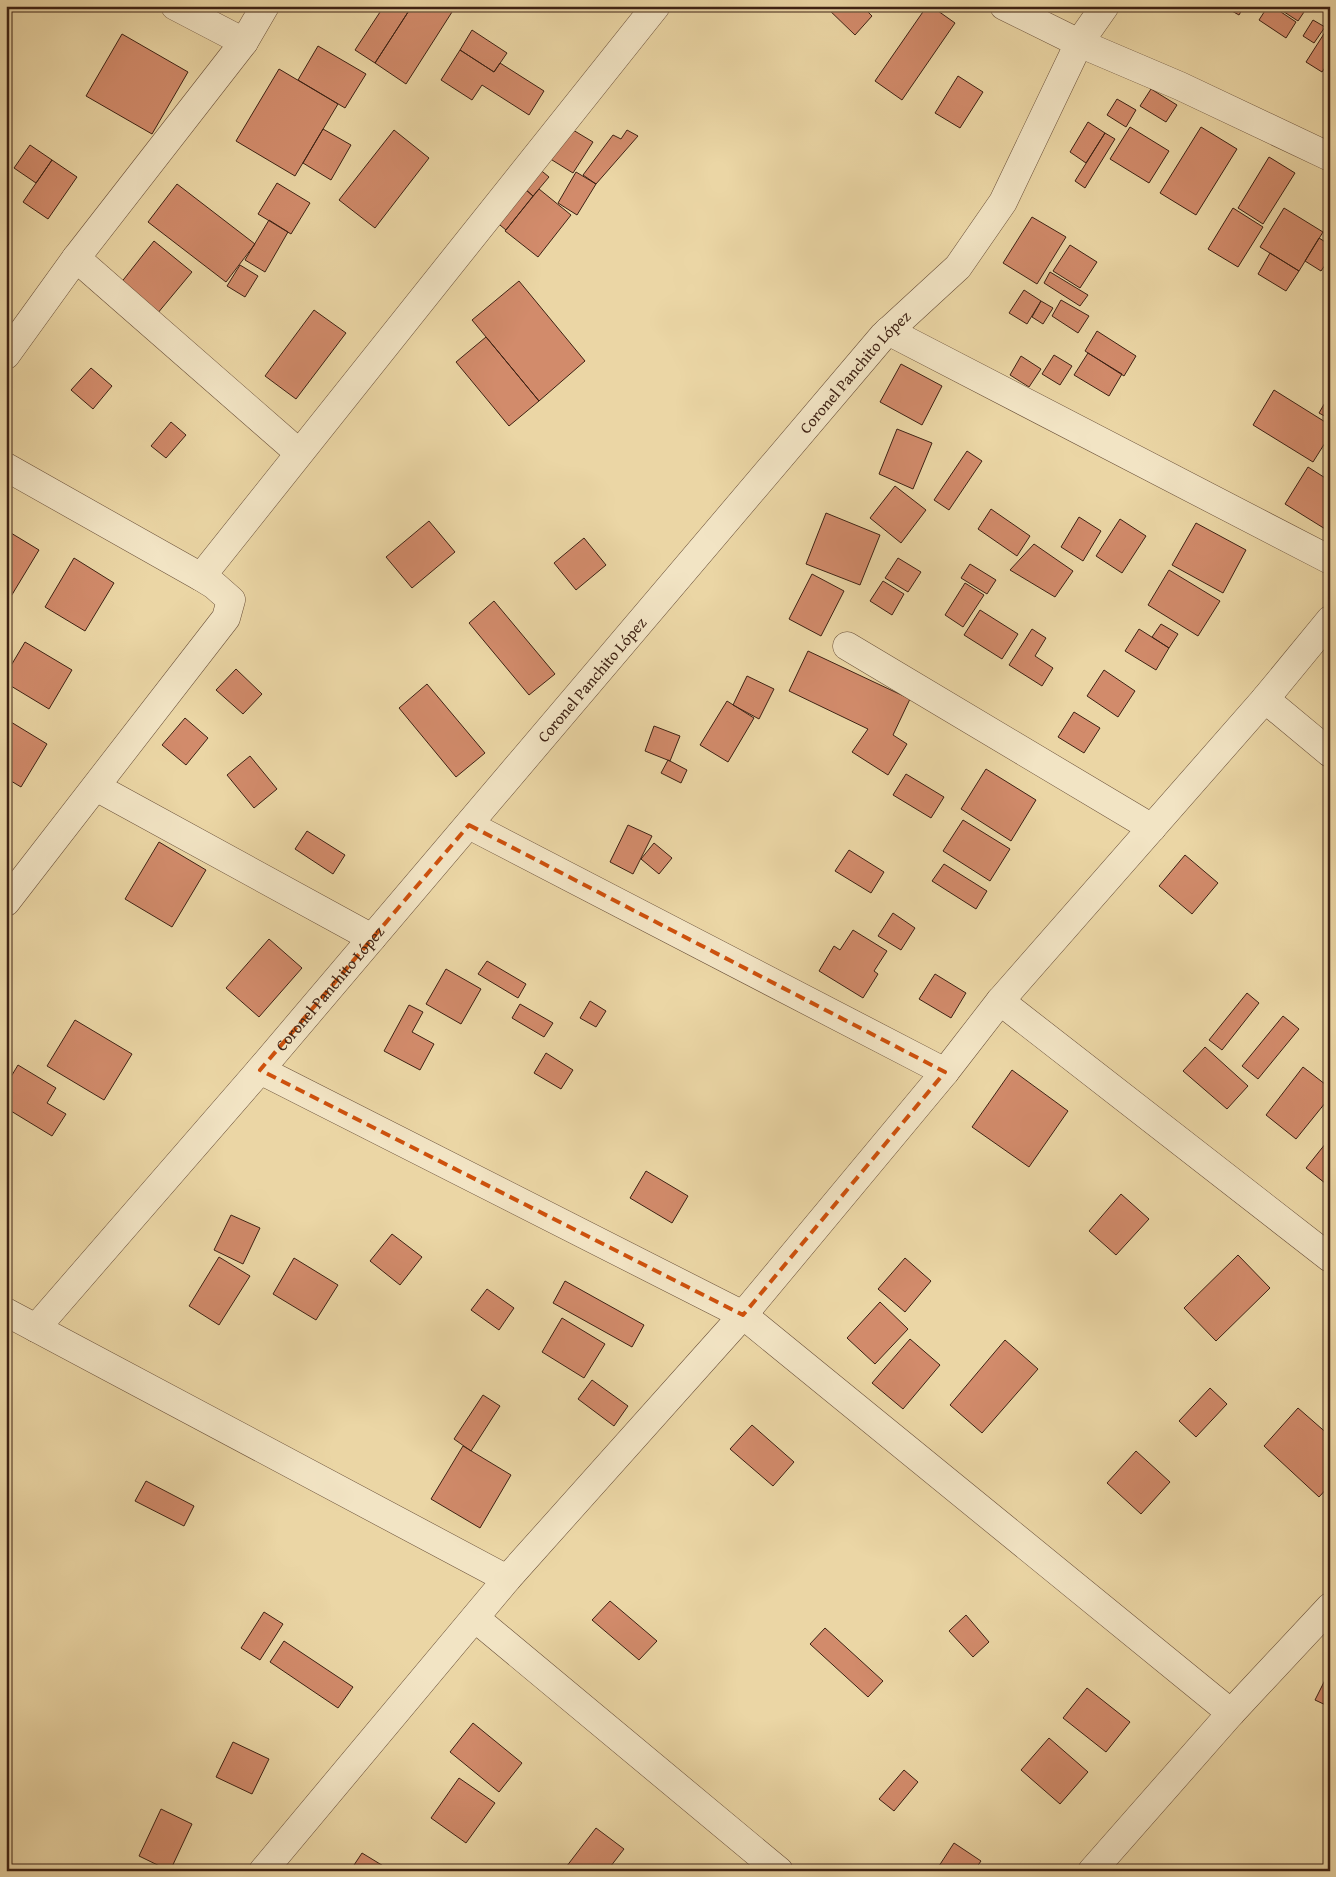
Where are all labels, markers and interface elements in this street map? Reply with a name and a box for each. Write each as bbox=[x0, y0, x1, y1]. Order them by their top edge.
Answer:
street label: Coronel Panchito López bbox=[793, 304, 916, 439]
street label: Coronel Panchito López bbox=[531, 611, 652, 747]
street label: Coronel Panchito López bbox=[269, 920, 390, 1056]

